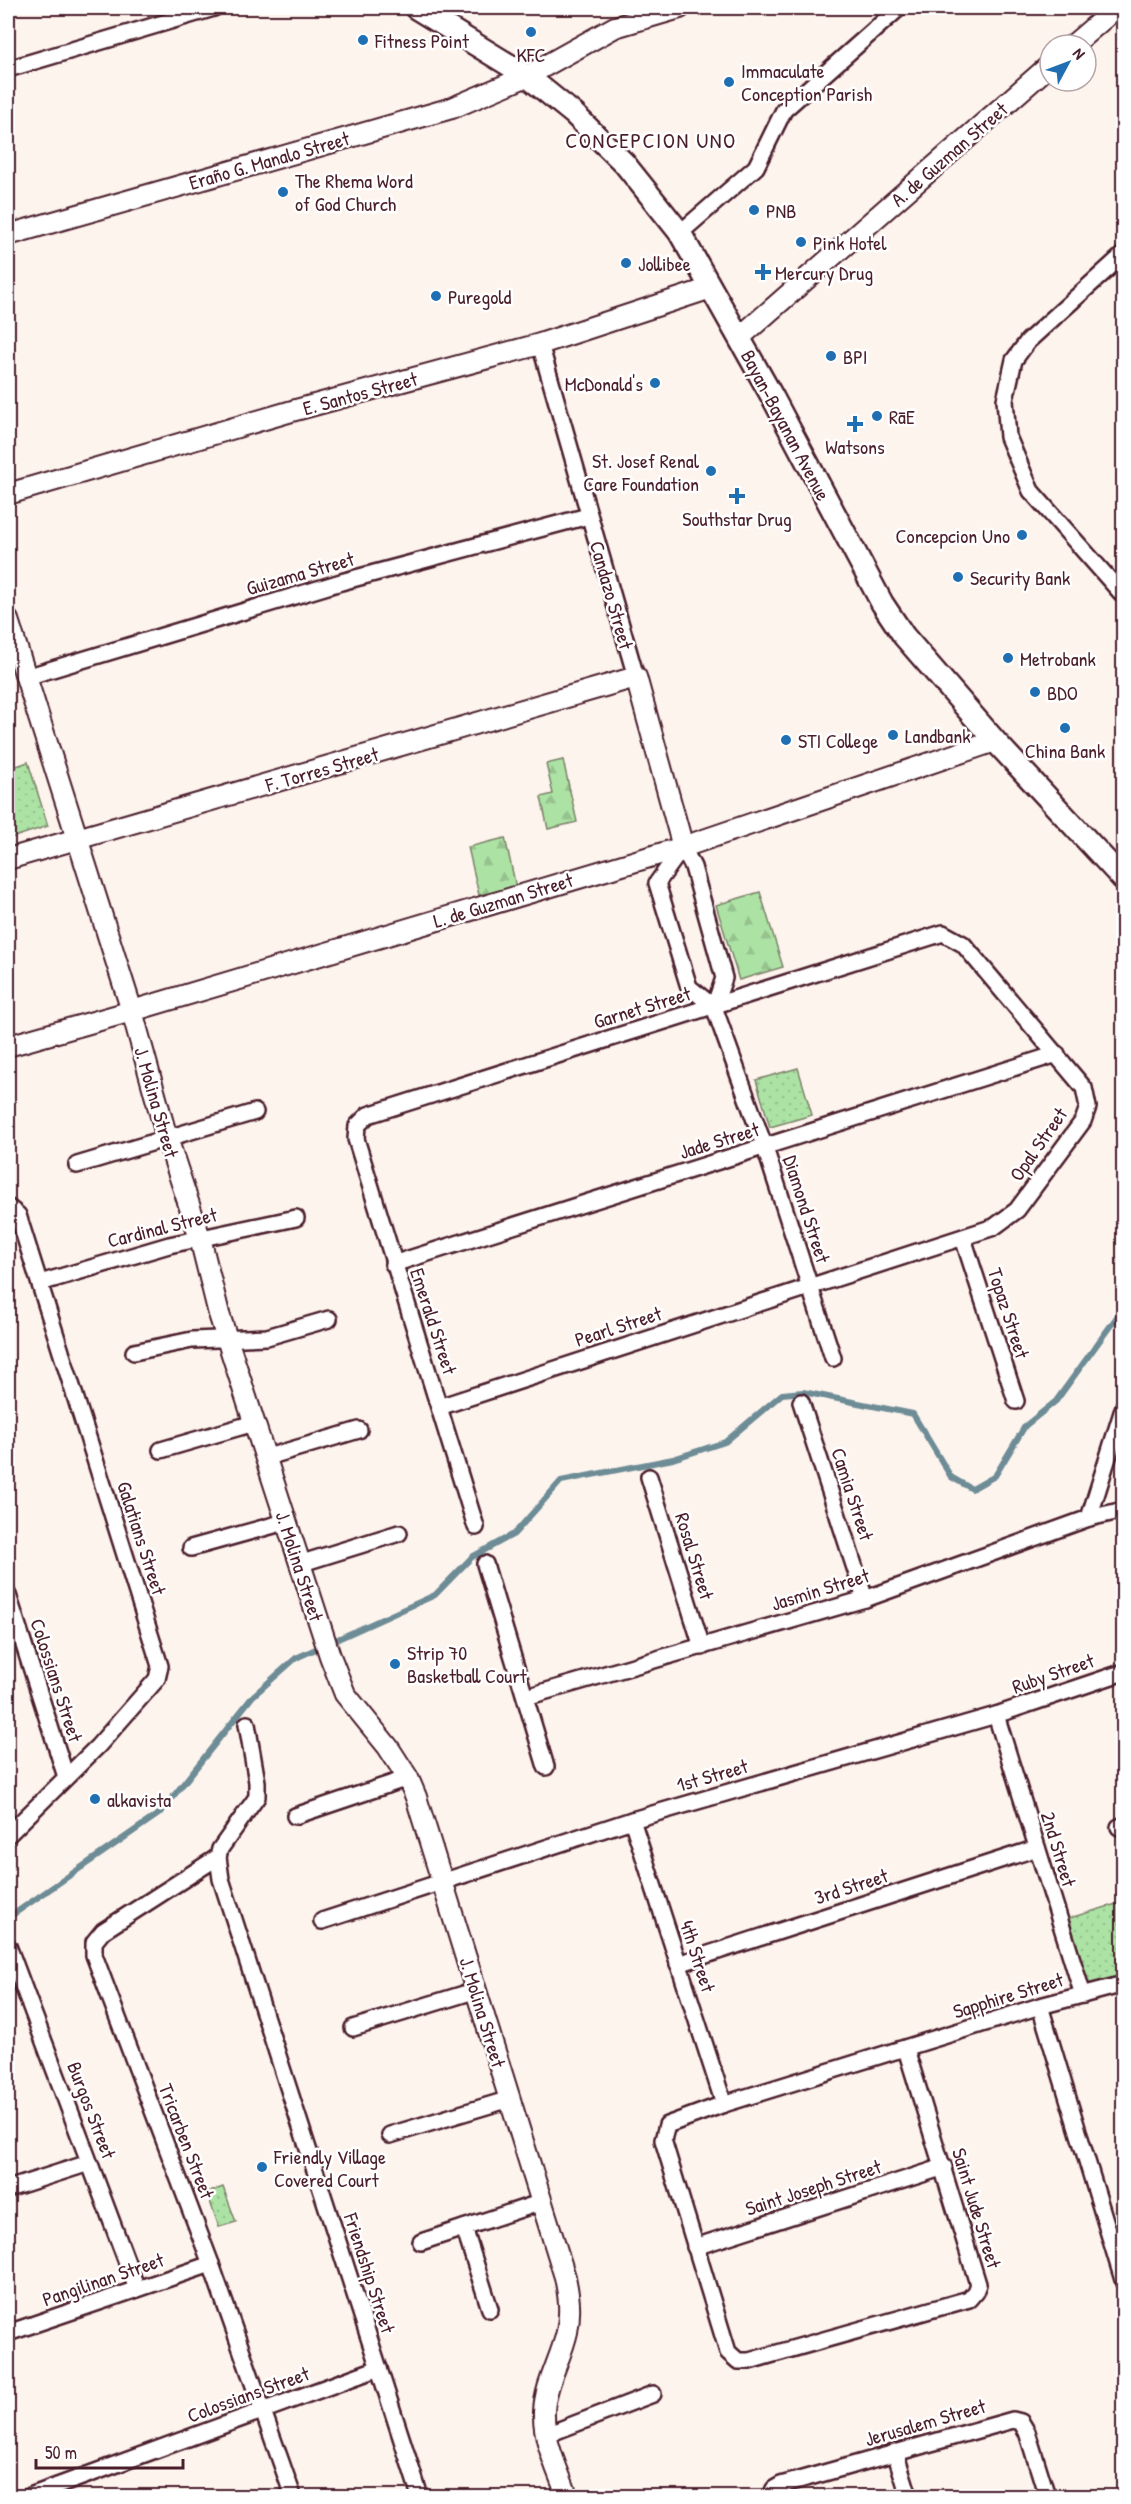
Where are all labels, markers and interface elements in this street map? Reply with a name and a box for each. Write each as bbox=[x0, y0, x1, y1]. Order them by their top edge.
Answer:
marker: KFC bbox=[524, 25, 538, 39]
place label: Fitness Point bbox=[374, 27, 470, 54]
marker: Fitness Point bbox=[356, 33, 370, 47]
north arrow bbox=[1038, 33, 1098, 93]
place label: KFC bbox=[517, 41, 545, 68]
text: N bbox=[1068, 43, 1091, 64]
place label: Immaculate Conception Parish bbox=[741, 57, 872, 107]
marker: Immaculate Conception Parish bbox=[722, 75, 736, 89]
street label: A. de Guzman Street bbox=[885, 95, 1014, 212]
street label: Eraño G. Manalo Street bbox=[186, 124, 353, 196]
district label: CONCEPCION UNO bbox=[565, 125, 737, 155]
place label: The Rhema Word of God Church bbox=[295, 167, 413, 217]
marker: The Rhema Word of God Church bbox=[276, 185, 290, 199]
place label: PNB bbox=[766, 197, 796, 224]
marker: PNB bbox=[747, 203, 761, 217]
place label: Pink Hotel bbox=[813, 229, 887, 256]
marker: Pink Hotel bbox=[794, 235, 808, 249]
place label: Jollibee bbox=[638, 250, 691, 277]
marker: Jollibee bbox=[619, 256, 633, 270]
place label: Mercury Drug bbox=[775, 259, 873, 286]
marker: Mercury Drug bbox=[756, 265, 770, 279]
place label: Puregold bbox=[448, 283, 512, 310]
marker: Puregold bbox=[429, 289, 443, 303]
place label: BPI bbox=[843, 343, 867, 370]
street label: Bayan-Bayanan Avenue bbox=[735, 345, 837, 505]
marker: BPI bbox=[824, 349, 838, 363]
street label: E. Santos Street bbox=[300, 364, 421, 421]
place label: McDonald's bbox=[565, 370, 643, 397]
marker: McDonald's bbox=[648, 376, 662, 390]
place label: RāE bbox=[889, 403, 915, 430]
marker: RāE bbox=[870, 409, 884, 423]
marker: Watsons bbox=[848, 417, 862, 431]
place label: Watsons bbox=[825, 433, 885, 460]
place label: St. Josef Renal Care Foundation bbox=[583, 447, 700, 497]
marker: St. Josef Renal Care Foundation bbox=[704, 464, 718, 478]
marker: Southstar Drug bbox=[730, 489, 744, 503]
place label: Southstar Drug bbox=[682, 505, 792, 532]
place label: Concepcion Uno bbox=[896, 522, 1010, 549]
marker: Concepcion Uno bbox=[1015, 528, 1029, 542]
street label: Candazo Street bbox=[584, 538, 641, 653]
street label: Guizama Street bbox=[243, 544, 358, 601]
place label: Security Bank bbox=[970, 564, 1070, 591]
marker: Security Bank bbox=[951, 570, 965, 584]
place label: Metrobank bbox=[1020, 645, 1096, 672]
marker: Metrobank bbox=[1001, 651, 1015, 665]
place label: BDO bbox=[1047, 679, 1078, 706]
marker: BDO bbox=[1028, 685, 1042, 699]
marker: China Bank bbox=[1058, 721, 1072, 735]
place label: Landbank bbox=[905, 722, 971, 749]
place label: STI College bbox=[798, 727, 878, 754]
marker: Landbank bbox=[886, 728, 900, 742]
marker: STI College bbox=[779, 733, 793, 747]
place label: China Bank bbox=[1025, 737, 1105, 764]
street label: F. Torres Street bbox=[262, 740, 383, 798]
street label: L. de Guzman Street bbox=[430, 866, 577, 934]
street label: Garnet Street bbox=[590, 979, 695, 1035]
street label: J. Molina Street bbox=[128, 1043, 186, 1162]
street label: Opal Street bbox=[1003, 1101, 1074, 1186]
street label: Jade Street bbox=[676, 1115, 763, 1165]
street label: Diamond Street bbox=[777, 1152, 837, 1267]
street label: Cardinal Street bbox=[104, 1200, 221, 1254]
street label: Emerald Street bbox=[404, 1264, 464, 1379]
street label: Topaz Street bbox=[982, 1264, 1037, 1363]
street label: Pearl Street bbox=[571, 1299, 666, 1353]
street label: Camia Street bbox=[825, 1444, 881, 1545]
street label: Galatians Street bbox=[111, 1478, 173, 1599]
street label: J. Molina Street bbox=[270, 1508, 331, 1625]
street label: Rosal Street bbox=[669, 1509, 721, 1604]
street label: Jasmin Street bbox=[768, 1561, 873, 1617]
street label: Colossians Street bbox=[24, 1615, 90, 1746]
place label: Strip 70 Basketball Court bbox=[407, 1639, 528, 1689]
street label: Ruby Street bbox=[1008, 1646, 1099, 1700]
marker: Strip 70 Basketball Court bbox=[388, 1657, 402, 1671]
street label: 1st Street bbox=[673, 1752, 752, 1798]
place label: alkavista bbox=[107, 1786, 171, 1813]
marker: alkavista bbox=[88, 1792, 102, 1806]
street label: 2nd Street bbox=[1035, 1808, 1084, 1891]
street label: 3rd Street bbox=[811, 1861, 892, 1911]
street label: 4th Street bbox=[674, 1917, 723, 1996]
street label: J. Molina Street bbox=[453, 1953, 513, 2072]
street label: Sapphire Street bbox=[950, 1965, 1067, 2025]
street label: Burgos Street bbox=[61, 2058, 123, 2163]
street label: Tricarben Street bbox=[153, 2080, 222, 2203]
place label: Friendly Village Covered Court bbox=[273, 2143, 386, 2193]
street label: Saint Jude Street bbox=[946, 2145, 1008, 2272]
street label: Saint Joseph Street bbox=[742, 2152, 885, 2222]
marker: Friendly Village Covered Court bbox=[255, 2160, 269, 2174]
street label: Friendship Street bbox=[338, 2209, 402, 2338]
street label: Pangilinan Street bbox=[39, 2245, 168, 2312]
street label: Colossians Street bbox=[183, 2359, 314, 2429]
street label: Jerusalem Street bbox=[861, 2392, 990, 2452]
scale bar bbox=[36, 2432, 183, 2470]
text: 50 m bbox=[45, 2440, 77, 2465]

